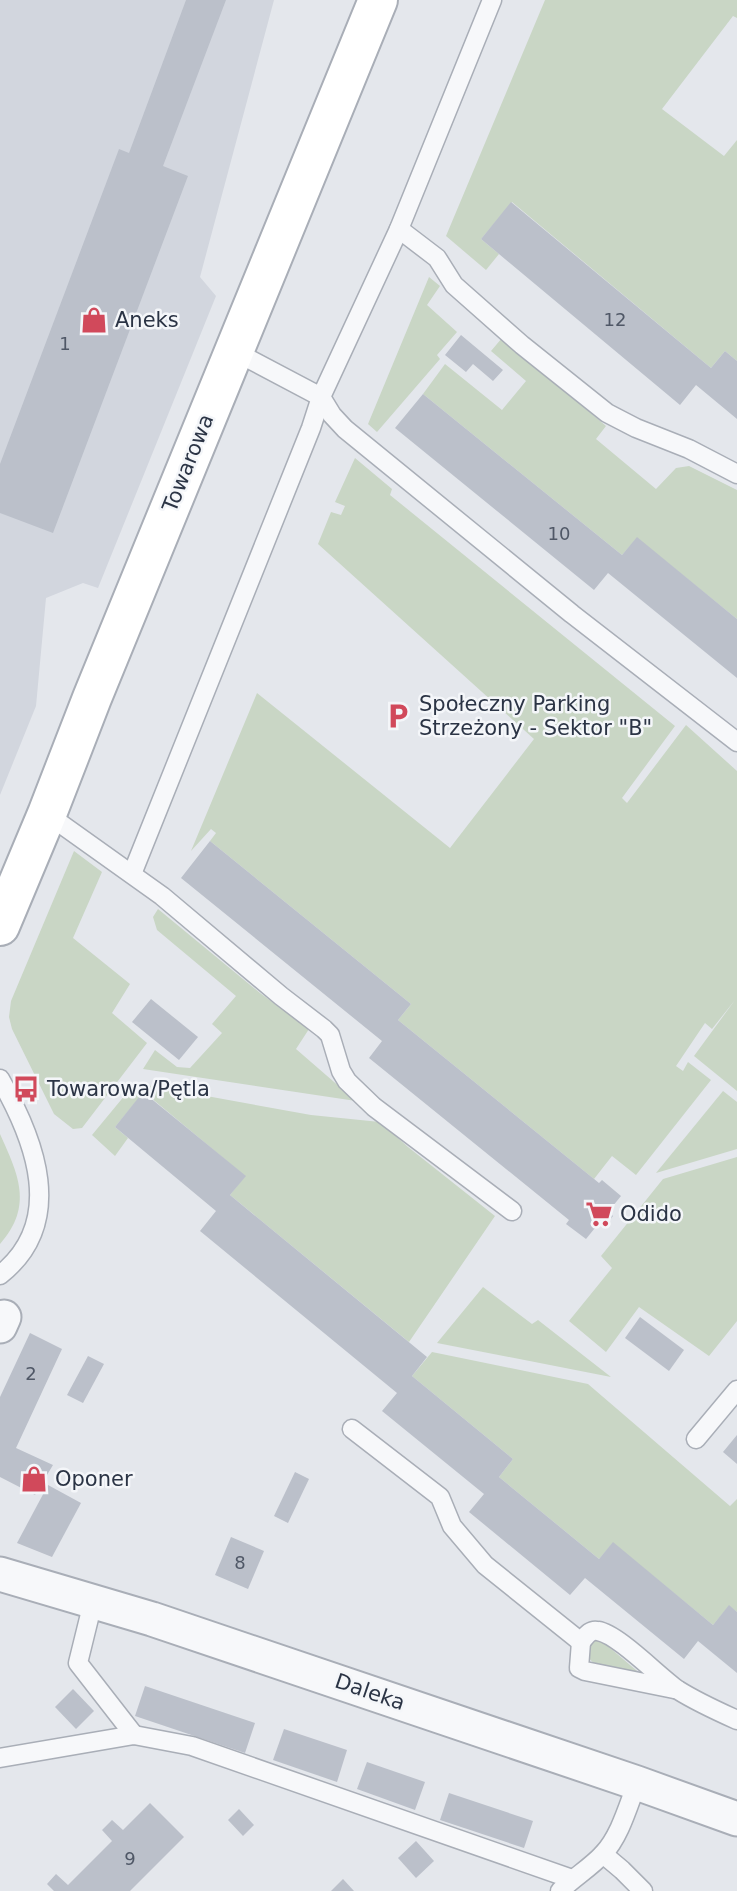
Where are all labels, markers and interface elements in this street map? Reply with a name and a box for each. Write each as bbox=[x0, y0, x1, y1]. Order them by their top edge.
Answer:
shop icon: Aneks bbox=[79, 305, 109, 335]
place label: Aneks bbox=[115, 308, 179, 332]
house number: 12 bbox=[604, 309, 626, 330]
house number: 1 bbox=[59, 333, 71, 354]
street label: Towarowa bbox=[157, 411, 218, 516]
house number: 10 bbox=[548, 523, 570, 544]
place label: Społeczny Parking Strzeżony - Sektor "B" bbox=[419, 692, 652, 740]
parking icon: Społeczny Parking Strzeżony - Sektor "B" bbox=[383, 701, 413, 731]
bus stop icon: Towarowa/Pętla bbox=[11, 1074, 41, 1104]
place label: Towarowa/Pętla bbox=[46, 1077, 210, 1101]
supermarket icon: Odido bbox=[584, 1199, 614, 1229]
place label: Odido bbox=[620, 1202, 682, 1226]
house number: 2 bbox=[25, 1363, 37, 1384]
shop icon: Oponer bbox=[19, 1464, 49, 1494]
place label: Oponer bbox=[55, 1467, 133, 1491]
house number: 8 bbox=[234, 1552, 246, 1573]
street label: Daleka bbox=[332, 1669, 408, 1715]
house number: 9 bbox=[124, 1848, 136, 1869]

